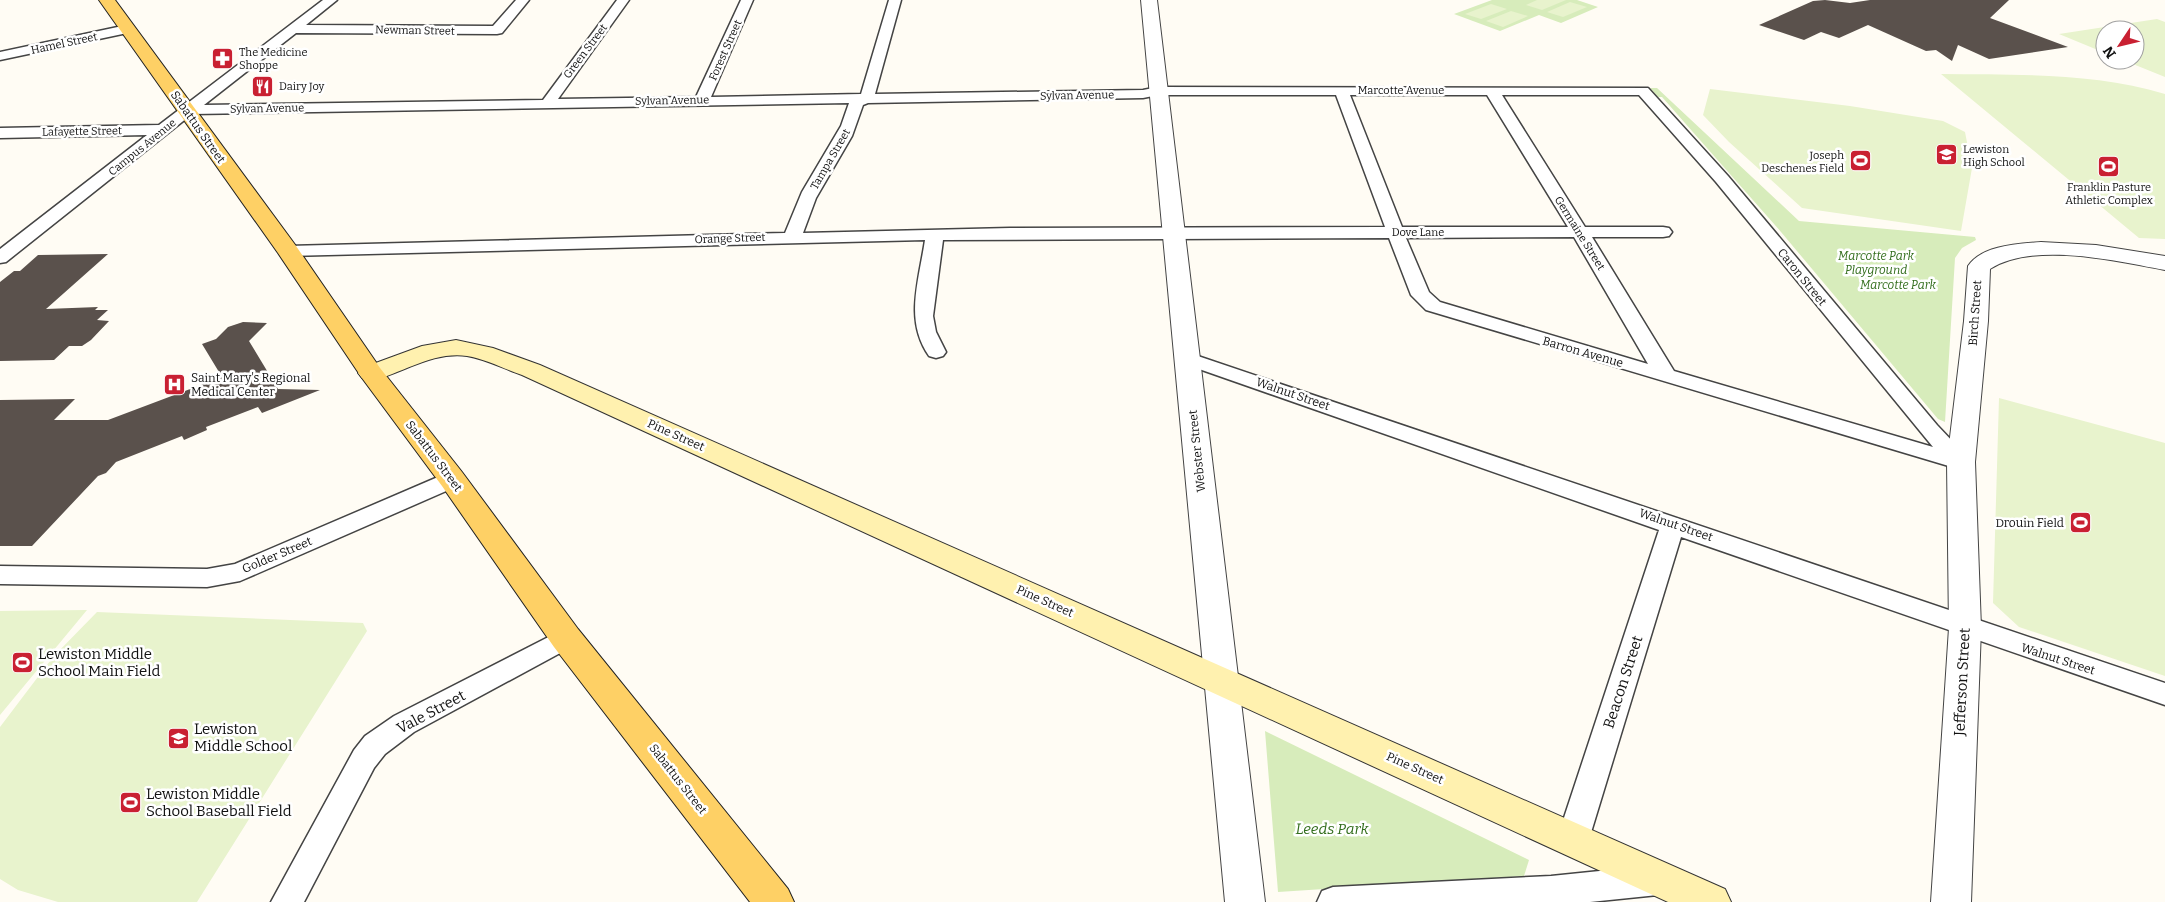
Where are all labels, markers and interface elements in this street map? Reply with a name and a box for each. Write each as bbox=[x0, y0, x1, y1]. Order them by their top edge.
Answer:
street label: Forest Street bbox=[706, 18, 745, 83]
north arrow bbox=[2095, 20, 2145, 70]
street label: Green Street bbox=[561, 21, 610, 81]
street label: Newman Street bbox=[375, 23, 455, 38]
street label: Hamel Street bbox=[30, 30, 98, 57]
text: N bbox=[2100, 43, 2120, 61]
pharmacy icon: The Medicine Shoppe bbox=[211, 46, 235, 70]
place label: The Medicine Shoppe bbox=[239, 46, 308, 72]
restaurant icon: Dairy Joy bbox=[251, 74, 275, 98]
place label: Dairy Joy bbox=[279, 80, 325, 93]
street label: Marcotte Avenue bbox=[1358, 84, 1444, 97]
street label: Sabattus Street bbox=[168, 88, 229, 166]
street label: Sylvan Avenue bbox=[1040, 88, 1114, 103]
street label: Sylvan Avenue bbox=[635, 93, 709, 108]
street label: Sylvan Avenue bbox=[230, 101, 304, 116]
street label: Campus Avenue bbox=[106, 116, 179, 179]
street label: Lafayette Street bbox=[42, 124, 122, 139]
street label: Tampa Street bbox=[808, 126, 853, 192]
school or university icon: Lewiston High School bbox=[1935, 143, 1959, 167]
place label: Lewiston High School bbox=[1963, 143, 2025, 169]
place label: Joseph Deschenes Field bbox=[1761, 149, 1844, 175]
sports icon: Joseph Deschenes Field bbox=[1848, 149, 1872, 173]
sports icon: Franklin Pasture Athletic Complex bbox=[2097, 154, 2121, 178]
place label: Franklin Pasture Athletic Complex bbox=[2065, 181, 2153, 207]
street label: Germaine Street bbox=[1552, 194, 1608, 273]
street label: Dove Lane bbox=[1392, 226, 1444, 239]
street label: Orange Street bbox=[694, 231, 766, 246]
street label: Caron Street bbox=[1775, 245, 1830, 309]
park label: Marcotte Park Playground bbox=[1838, 249, 1914, 277]
park label: Marcotte Park bbox=[1860, 278, 1936, 292]
street label: Birch Street bbox=[1966, 279, 1984, 346]
street label: Barron Avenue bbox=[1541, 334, 1625, 370]
place label: Saint Mary's Regional Medical Center bbox=[191, 371, 311, 399]
hospital icon: Saint Mary's Regional Medical Center bbox=[163, 373, 187, 397]
street label: Walnut Street bbox=[1254, 375, 1332, 413]
street label: Webster Street bbox=[1186, 408, 1208, 493]
street label: Pine Street bbox=[645, 416, 707, 454]
street label: Sabattus Street bbox=[403, 418, 466, 495]
street label: Walnut Street bbox=[1637, 506, 1715, 544]
sports icon: Drouin Field bbox=[2068, 511, 2092, 535]
place label: Drouin Field bbox=[1995, 516, 2064, 530]
street label: Golder Street bbox=[240, 534, 315, 576]
street label: Pine Street bbox=[1014, 582, 1076, 620]
street label: Jefferson Street bbox=[1950, 627, 1974, 738]
street label: Beacon Street bbox=[1599, 633, 1647, 731]
street label: Walnut Street bbox=[2019, 640, 2097, 678]
place label: Lewiston Middle School Main Field bbox=[38, 645, 161, 680]
sports icon: Lewiston Middle School Main Field bbox=[10, 651, 34, 675]
street label: Vale Street bbox=[394, 686, 469, 738]
place label: Lewiston Middle School bbox=[194, 720, 292, 755]
school or university icon: Lewiston Middle School bbox=[166, 726, 190, 750]
street label: Sabattus Street bbox=[646, 741, 710, 817]
street label: Pine Street bbox=[1384, 749, 1446, 787]
place label: Lewiston Middle School Baseball Field bbox=[146, 785, 292, 820]
sports icon: Lewiston Middle School Baseball Field bbox=[118, 791, 142, 815]
park label: Leeds Park bbox=[1295, 820, 1369, 838]

